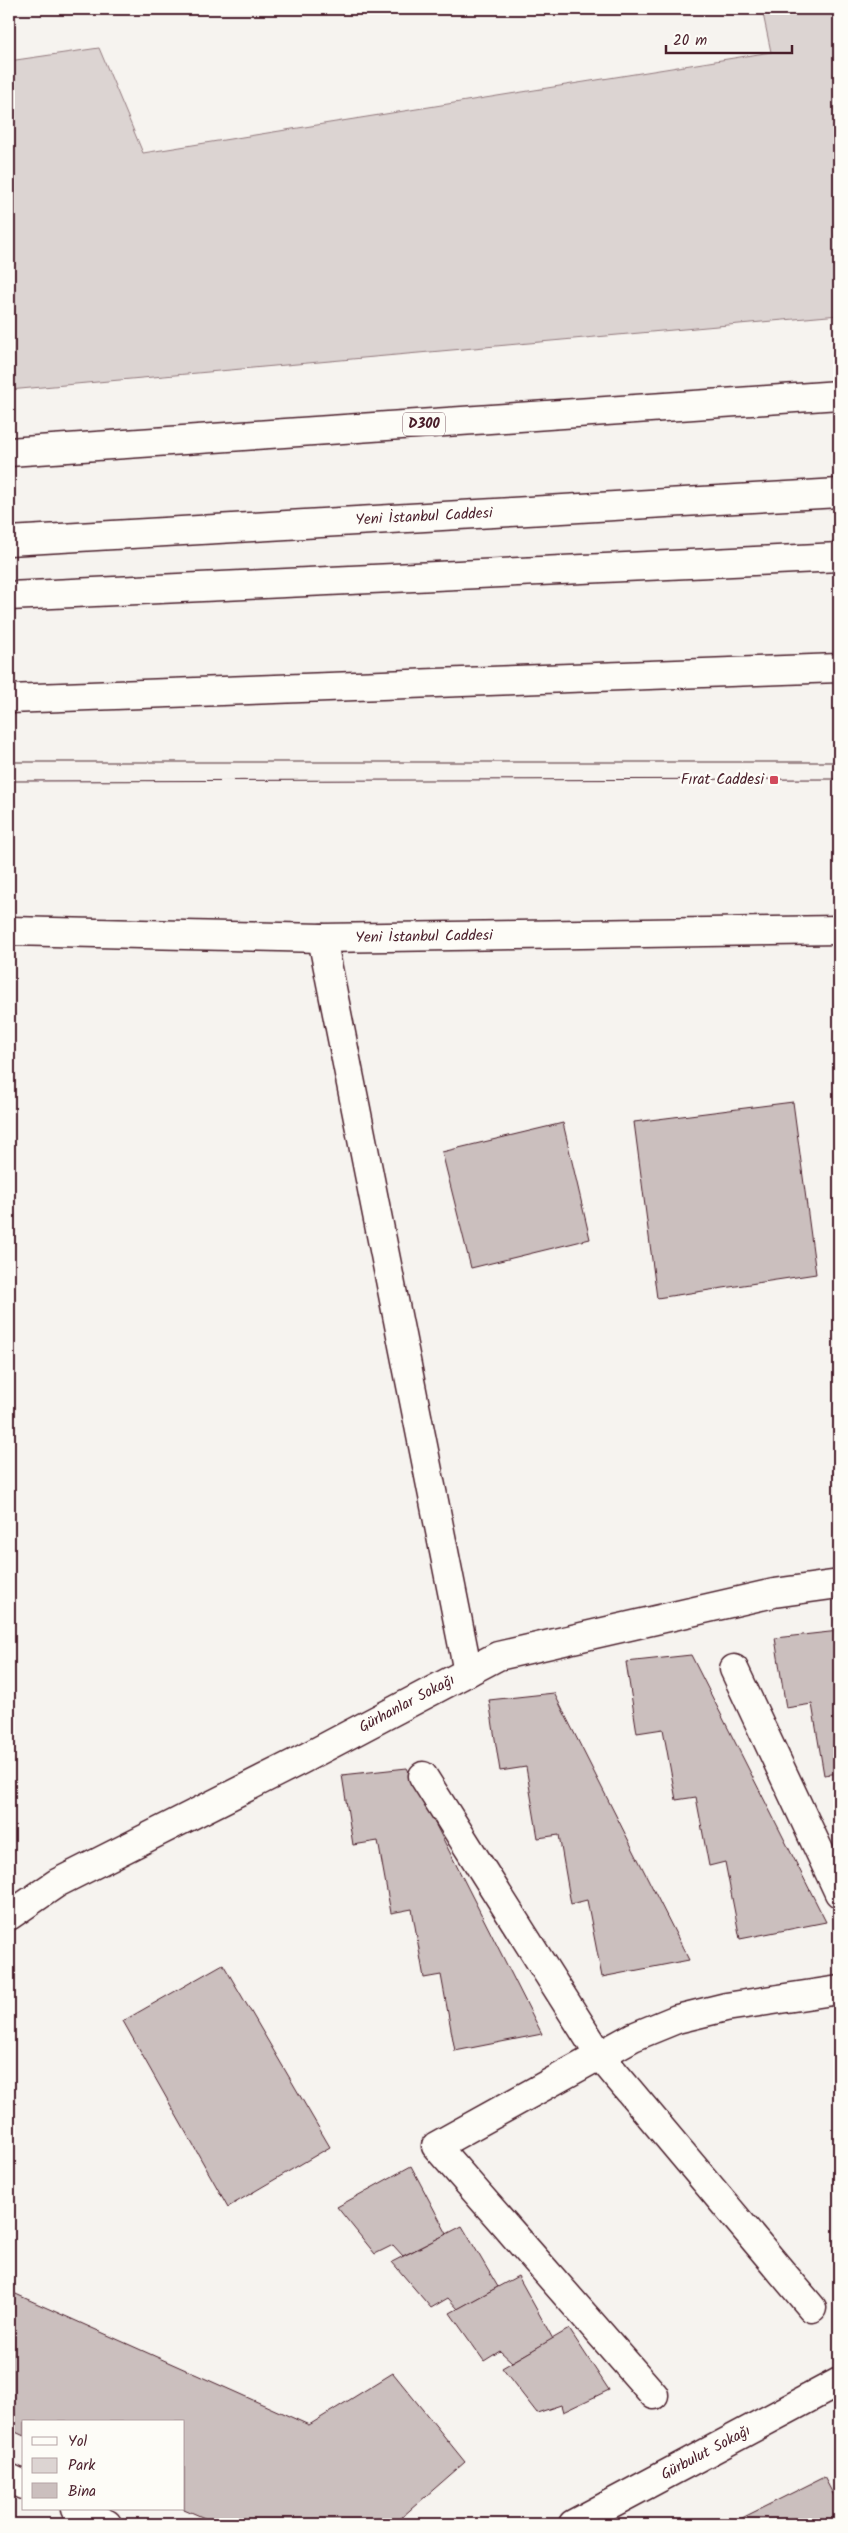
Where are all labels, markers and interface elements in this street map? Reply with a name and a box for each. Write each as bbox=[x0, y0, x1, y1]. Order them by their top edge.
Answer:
scale bar bbox=[666, 22, 792, 54]
text: 20 m bbox=[673, 29, 707, 53]
road number: D300 bbox=[403, 412, 445, 436]
street label: Yeni İstanbul Caddesi bbox=[355, 501, 495, 533]
place label: Fırat Caddesi bbox=[681, 768, 765, 792]
marker: Fırat Caddesi bbox=[768, 774, 780, 786]
street label: Yeni İstanbul Caddesi bbox=[355, 924, 494, 950]
street label: Gürhanlar Sokağı bbox=[355, 1669, 459, 1739]
street label: Gürbulut Sokağı bbox=[657, 2419, 755, 2487]
legend bbox=[22, 2420, 185, 2510]
text: Yol bbox=[68, 2430, 87, 2454]
text: Park bbox=[68, 2454, 96, 2478]
text: Bina bbox=[68, 2480, 96, 2504]

